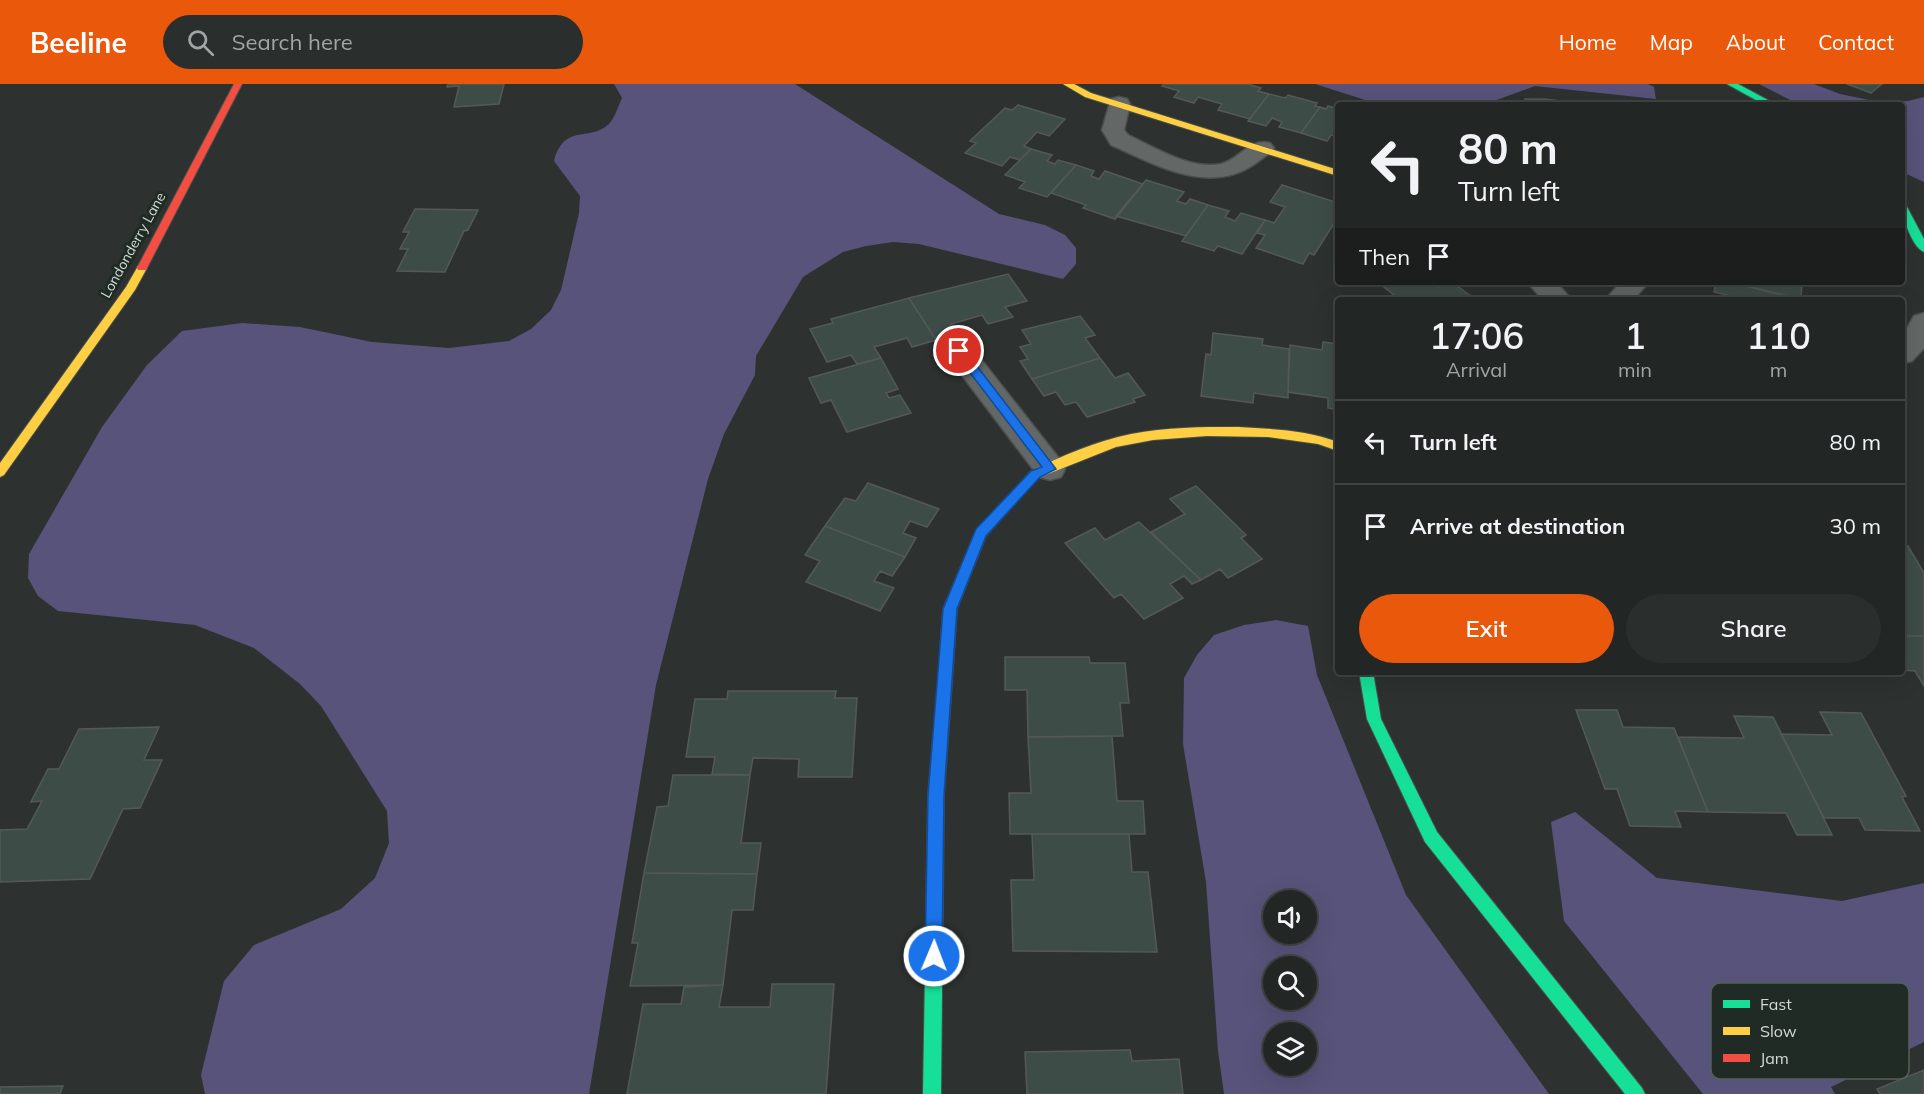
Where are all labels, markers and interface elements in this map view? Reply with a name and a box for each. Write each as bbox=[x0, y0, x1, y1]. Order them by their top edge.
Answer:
search box bbox=[163, 15, 583, 69]
text: Beeline bbox=[30, 25, 127, 60]
icon: search bbox=[184, 26, 217, 59]
text: Search here bbox=[232, 28, 353, 56]
text: Home bbox=[1559, 29, 1617, 55]
text: Map bbox=[1650, 29, 1693, 55]
text: About bbox=[1726, 29, 1785, 55]
text: Contact bbox=[1818, 29, 1894, 55]
text: 80 m bbox=[1458, 122, 1558, 175]
icon: left bbox=[1359, 126, 1437, 204]
text: Turn left bbox=[1458, 174, 1560, 208]
street label: Londonderry Lane bbox=[97, 189, 169, 301]
icon: arrive bbox=[1422, 240, 1455, 273]
text: Then bbox=[1359, 243, 1410, 271]
text: 17:06 bbox=[1429, 313, 1524, 358]
text: 1 bbox=[1624, 313, 1646, 358]
text: 110 bbox=[1746, 313, 1811, 358]
pin bbox=[933, 325, 984, 376]
icon: arrive bbox=[942, 334, 975, 367]
text: Arrival bbox=[1446, 357, 1507, 382]
text: min bbox=[1618, 357, 1652, 382]
text: m bbox=[1770, 357, 1787, 382]
icon: left bbox=[1359, 426, 1392, 459]
text: Turn left bbox=[1410, 428, 1497, 456]
text: 80 m bbox=[1830, 428, 1881, 456]
icon: arrive bbox=[1359, 510, 1392, 543]
text: Arrive at destination bbox=[1410, 512, 1625, 540]
text: 30 m bbox=[1830, 512, 1881, 540]
button: Exit bbox=[1359, 594, 1614, 663]
button: Share bbox=[1626, 594, 1881, 663]
map controls bbox=[1263, 890, 1317, 1076]
button: sound bbox=[1263, 890, 1317, 944]
position arrow bbox=[902, 924, 966, 988]
button: search bbox=[1263, 956, 1317, 1010]
legend bbox=[1711, 983, 1909, 1079]
text: Fast bbox=[1760, 994, 1792, 1014]
text: Slow bbox=[1760, 1021, 1797, 1041]
button: layers bbox=[1263, 1022, 1317, 1076]
text: Jam bbox=[1760, 1048, 1789, 1068]

